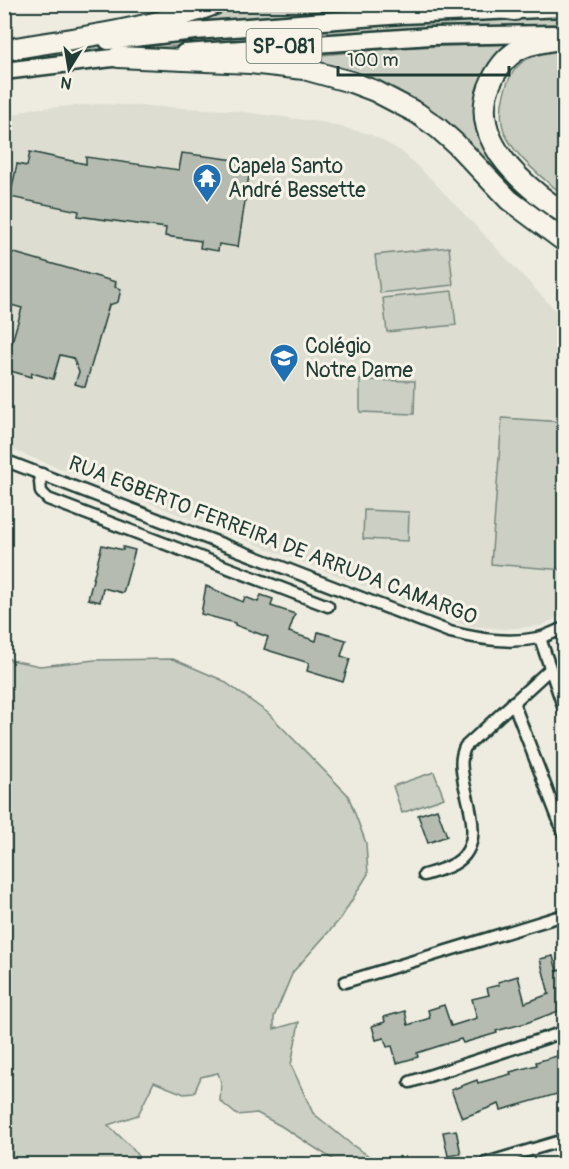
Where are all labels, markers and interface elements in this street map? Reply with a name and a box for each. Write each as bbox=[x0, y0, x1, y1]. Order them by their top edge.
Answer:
road number: SP-081 bbox=[246, 29, 322, 63]
north arrow bbox=[39, 39, 99, 99]
scale bar bbox=[338, 39, 509, 77]
text: 100 m bbox=[347, 49, 399, 72]
text: N bbox=[59, 72, 74, 94]
place label: Capela Santo André Bessette bbox=[228, 153, 366, 204]
temple icon: Capela Santo André Bessette bbox=[191, 162, 223, 204]
place label: Colégio Notre Dame bbox=[305, 333, 414, 384]
school or university icon: Colégio Notre Dame bbox=[268, 342, 300, 384]
street label: RUA EGBERTO FERREIRA DE ARRUDA CAMARGO bbox=[65, 450, 481, 631]

